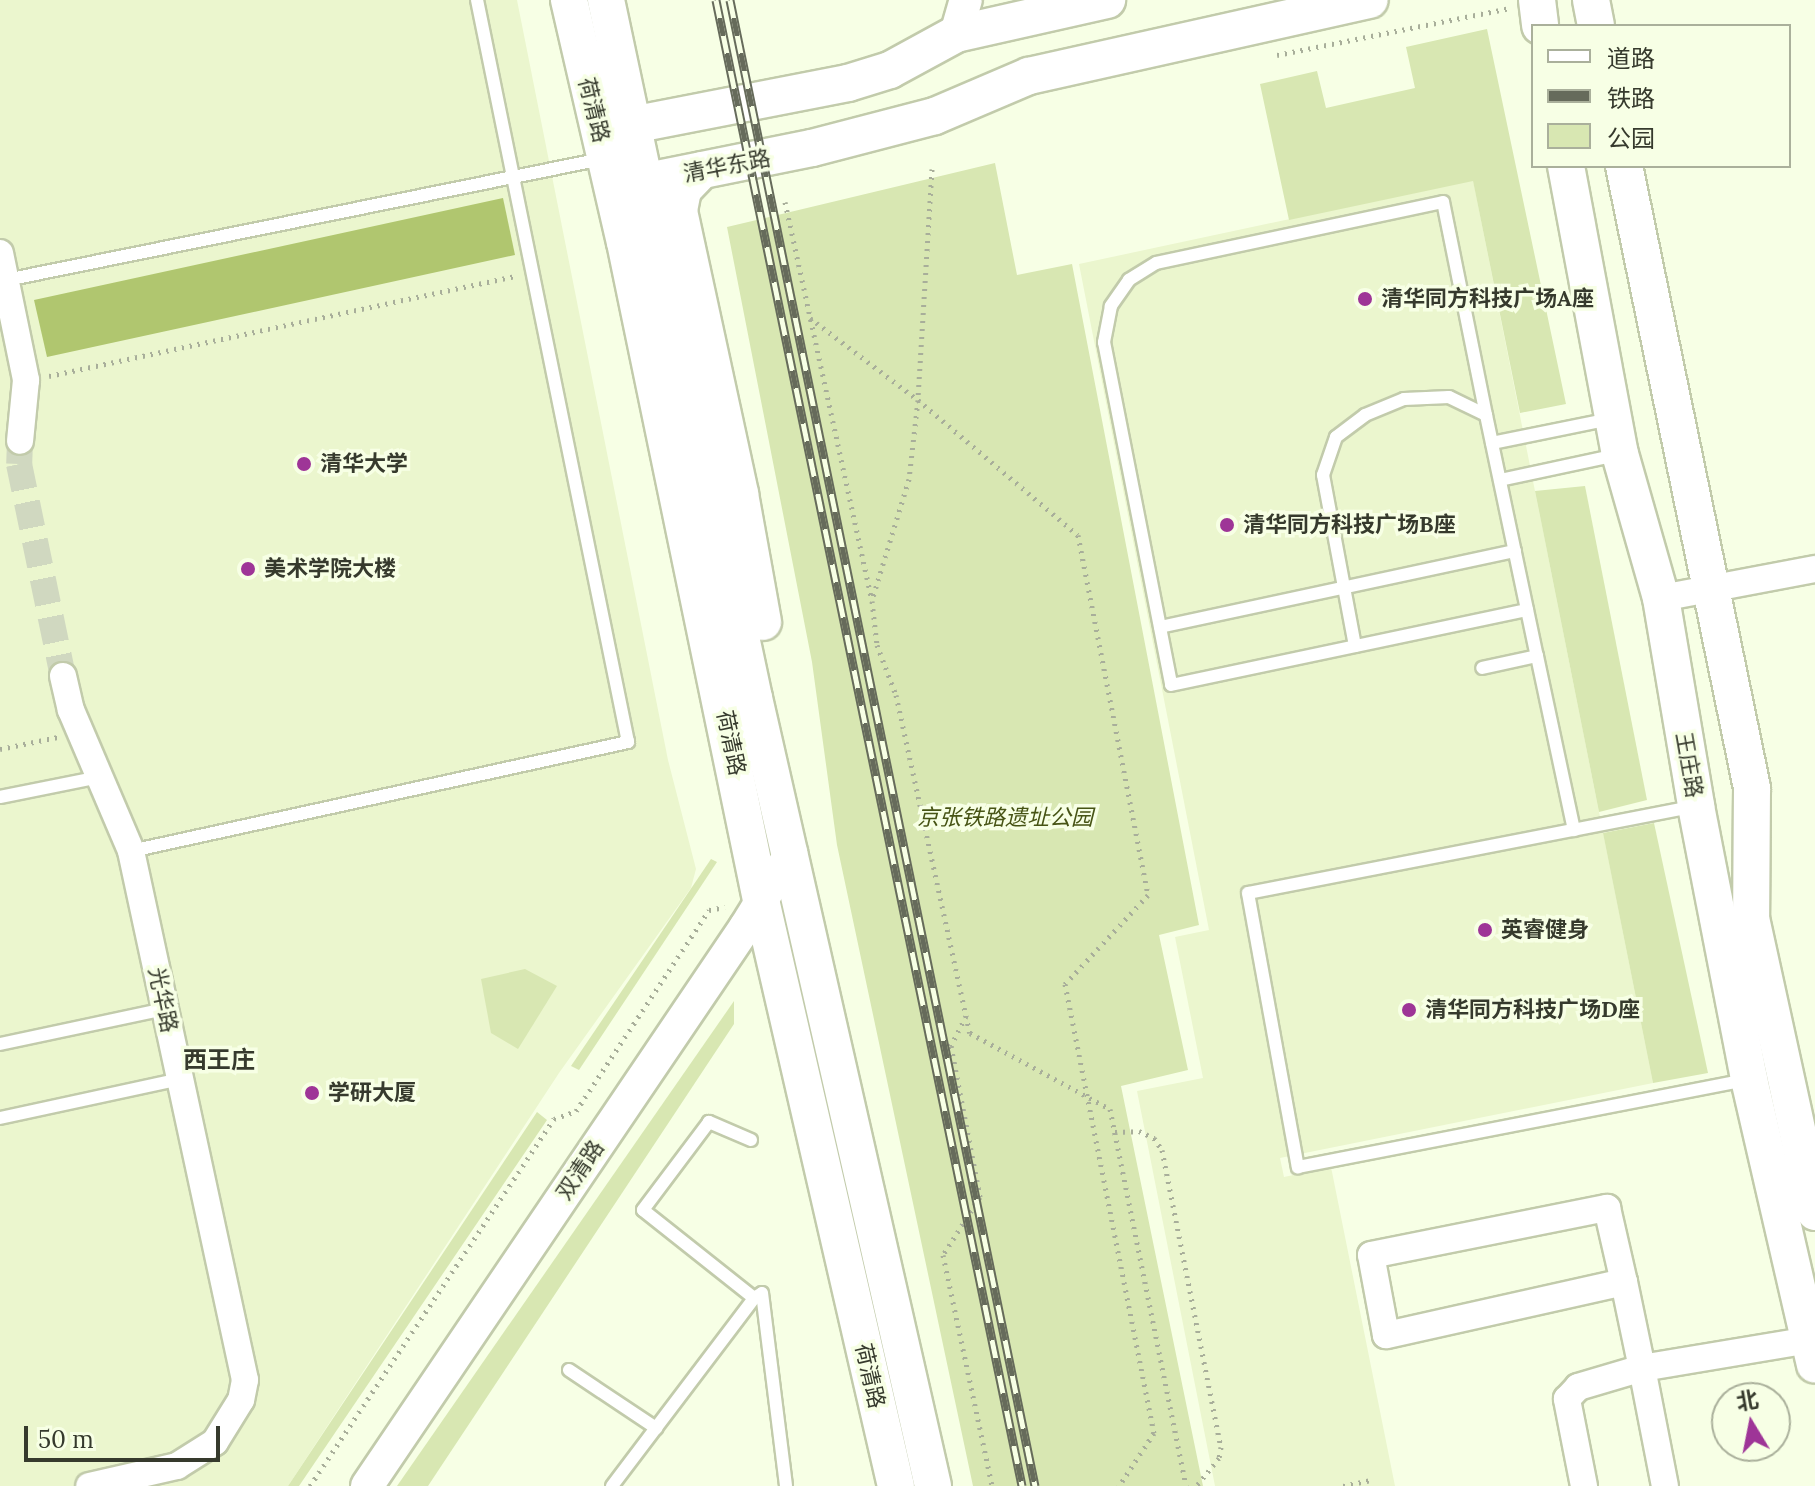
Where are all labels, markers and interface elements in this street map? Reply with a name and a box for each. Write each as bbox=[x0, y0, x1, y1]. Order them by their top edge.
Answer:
legend bbox=[1531, 24, 1791, 168]
text: 道路 bbox=[1607, 43, 1655, 74]
street label: 荷清路 bbox=[573, 75, 615, 145]
text: 铁路 bbox=[1607, 83, 1655, 114]
text: 公园 bbox=[1607, 123, 1655, 154]
street label: 清华东路 bbox=[681, 145, 773, 187]
place label: 清华同方科技广场A座 bbox=[1381, 286, 1594, 312]
marker: 清华同方科技广场A座 bbox=[1356, 290, 1374, 308]
place label: 清华大学 bbox=[320, 451, 408, 477]
marker: 清华大学 bbox=[295, 455, 313, 473]
place label: 清华同方科技广场B座 bbox=[1243, 512, 1456, 538]
marker: 清华同方科技广场B座 bbox=[1218, 516, 1236, 534]
place label: 美术学院大楼 bbox=[264, 556, 396, 582]
marker: 美术学院大楼 bbox=[239, 560, 257, 578]
street label: 荷清路 bbox=[711, 708, 751, 778]
street label: 王庄路 bbox=[1670, 730, 1708, 800]
park label: 京张铁路遗址公园 bbox=[917, 805, 1093, 831]
place label: 英睿健身 bbox=[1501, 917, 1589, 943]
marker: 英睿健身 bbox=[1476, 921, 1494, 939]
street label: 光华路 bbox=[143, 965, 183, 1035]
place label: 清华同方科技广场D座 bbox=[1425, 997, 1640, 1023]
marker: 清华同方科技广场D座 bbox=[1400, 1001, 1418, 1019]
district label: 西王庄 bbox=[183, 1046, 255, 1074]
place label: 学研大厦 bbox=[328, 1080, 416, 1106]
marker: 学研大厦 bbox=[303, 1084, 321, 1102]
street label: 双清路 bbox=[551, 1135, 609, 1205]
street label: 荷清路 bbox=[850, 1341, 890, 1411]
north arrow bbox=[1711, 1382, 1791, 1462]
text: 北 bbox=[1734, 1385, 1760, 1416]
scale bar bbox=[28, 1410, 224, 1460]
text: 50 m bbox=[38, 1424, 94, 1455]

